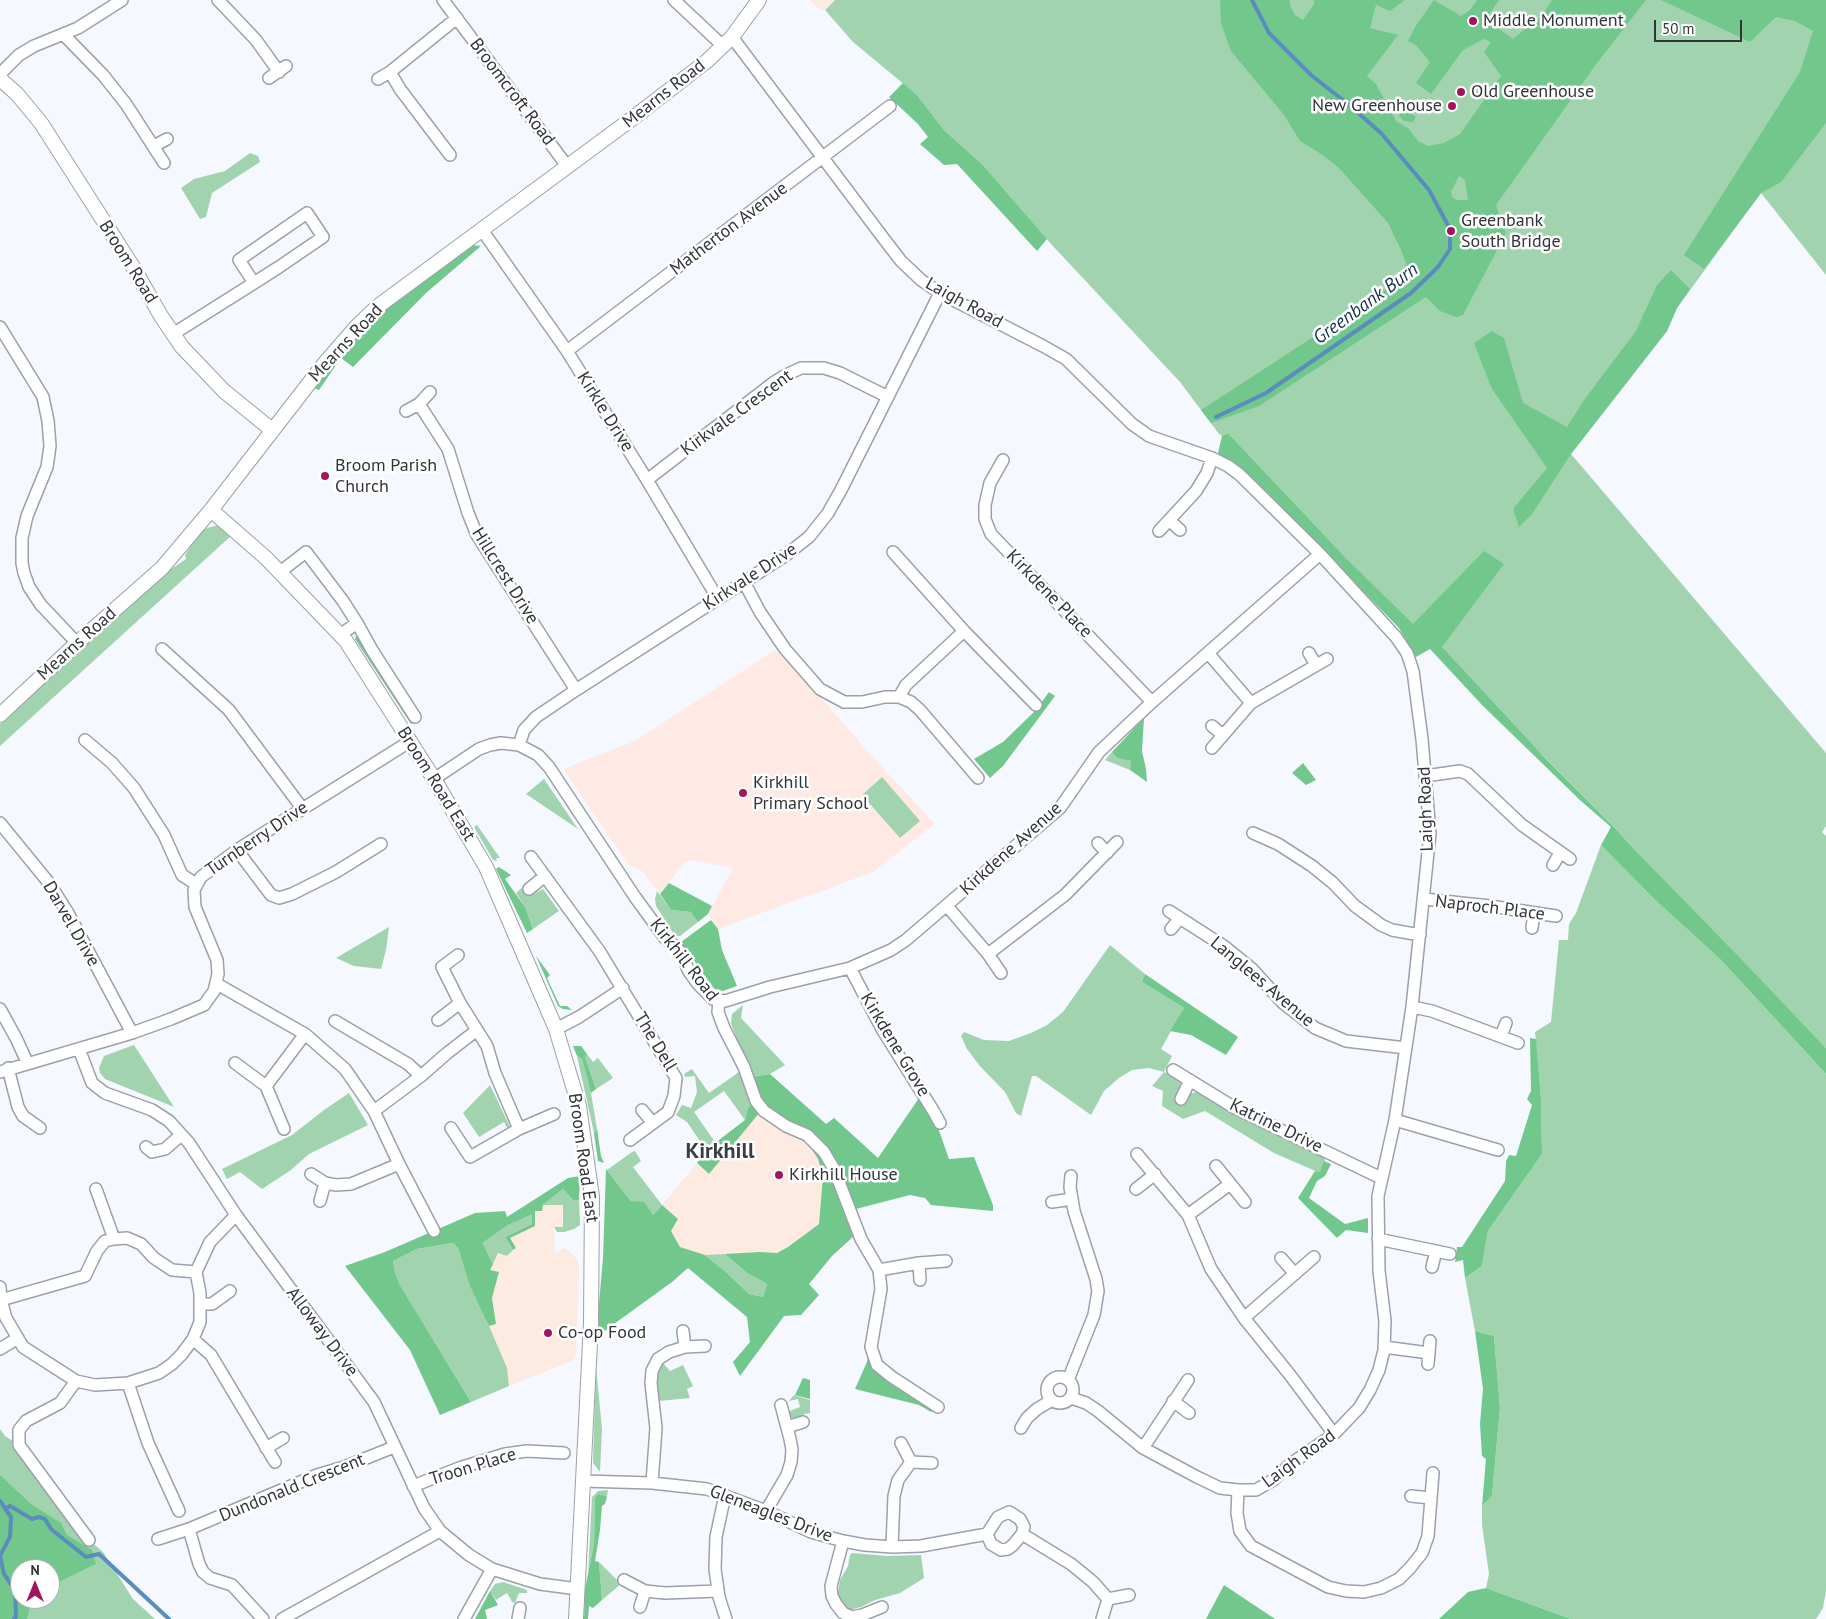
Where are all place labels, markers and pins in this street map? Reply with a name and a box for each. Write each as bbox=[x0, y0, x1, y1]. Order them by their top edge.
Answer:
place label: Middle Monument bbox=[1483, 10, 1624, 32]
marker: Middle Monument bbox=[1467, 15, 1479, 27]
place label: Old Greenhouse bbox=[1471, 81, 1594, 103]
marker: Old Greenhouse bbox=[1455, 86, 1467, 98]
place label: New Greenhouse bbox=[1312, 95, 1442, 117]
marker: New Greenhouse bbox=[1446, 100, 1458, 112]
place label: Greenbank South Bridge bbox=[1461, 210, 1561, 252]
marker: Greenbank South Bridge bbox=[1445, 225, 1457, 237]
place label: Broom Parish Church bbox=[335, 455, 437, 498]
marker: Broom Parish Church bbox=[319, 470, 331, 482]
place label: Kirkhill Primary School bbox=[753, 772, 868, 814]
marker: Kirkhill Primary School bbox=[737, 787, 749, 799]
place label: Kirkhill House bbox=[789, 1164, 898, 1186]
marker: Kirkhill House bbox=[773, 1169, 785, 1181]
place label: Co-op Food bbox=[558, 1322, 646, 1344]
marker: Co-op Food bbox=[542, 1327, 554, 1339]

